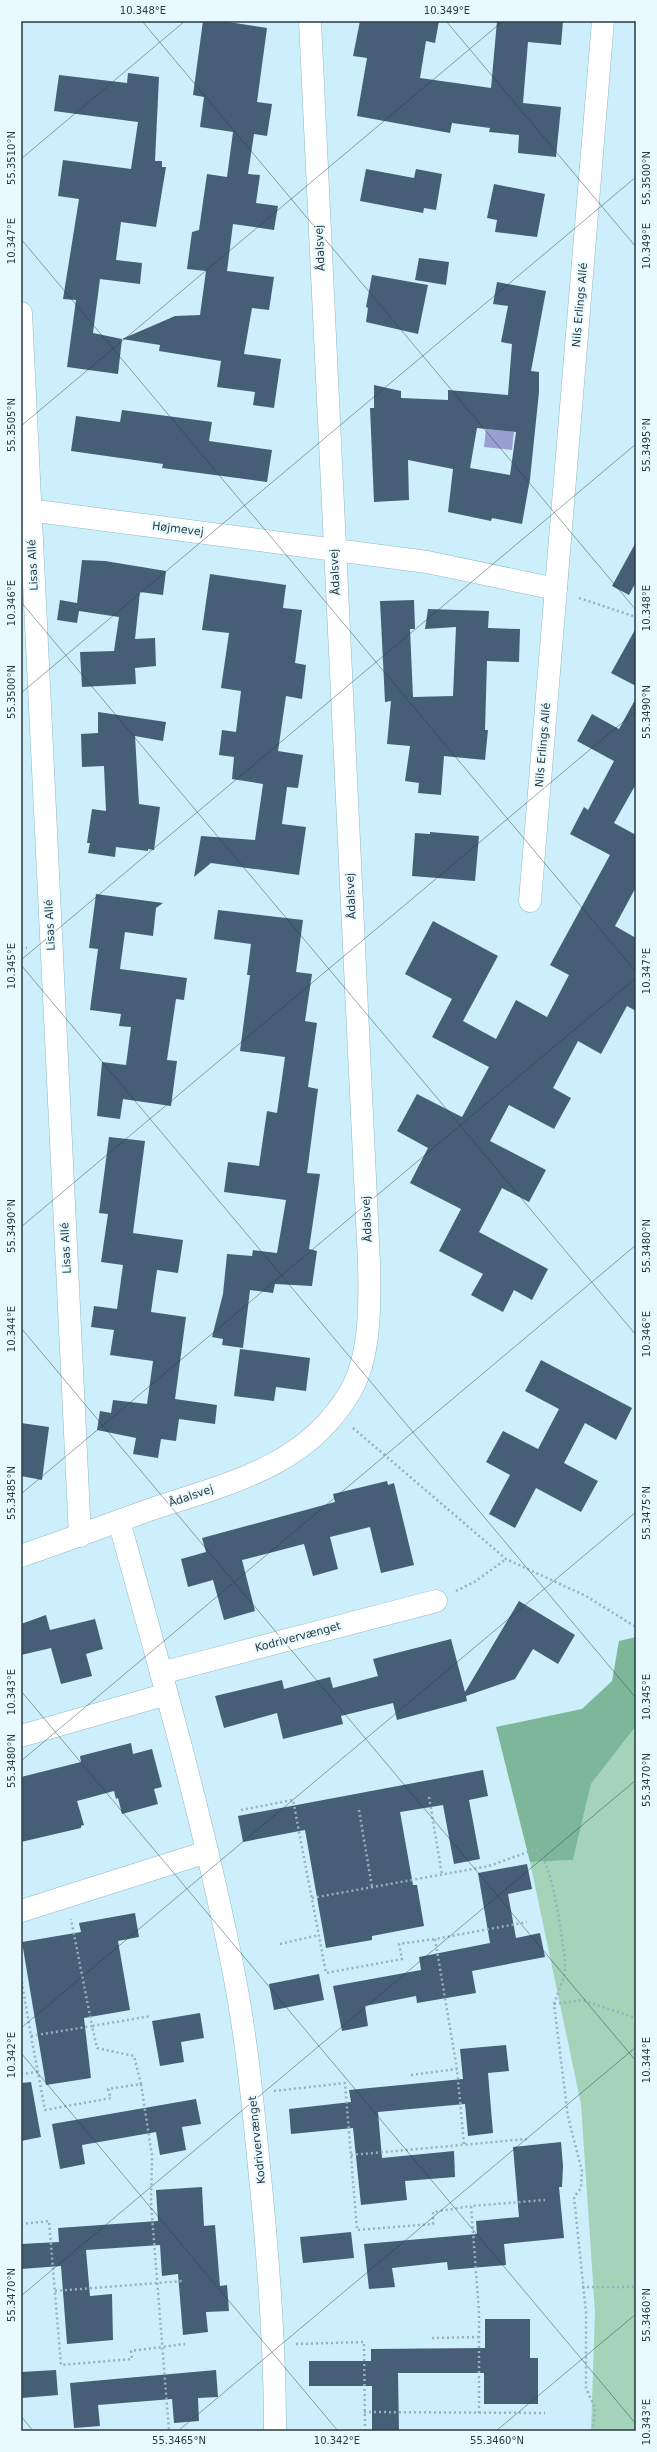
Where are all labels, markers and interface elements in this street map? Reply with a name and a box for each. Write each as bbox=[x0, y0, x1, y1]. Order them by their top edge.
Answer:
text: 10.348°E bbox=[120, 5, 166, 16]
text: 10.349°E bbox=[424, 5, 470, 16]
text: 55.3510°N bbox=[6, 131, 17, 185]
text: 55.3500°N bbox=[641, 151, 652, 205]
text: 10.347°E bbox=[6, 218, 17, 264]
text: 10.349°E bbox=[641, 223, 652, 269]
street label: Ådalsvej bbox=[312, 225, 328, 271]
street label: Nils Erlings Allé bbox=[570, 262, 590, 348]
text: 55.3505°N bbox=[6, 398, 17, 452]
text: 55.3495°N bbox=[641, 418, 652, 472]
street label: Højmevej bbox=[151, 519, 205, 539]
street label: Lisas Allé bbox=[25, 539, 41, 591]
street label: Ådalsvej bbox=[327, 549, 343, 595]
text: 10.346°E bbox=[6, 580, 17, 626]
text: 10.348°E bbox=[641, 585, 652, 631]
text: 55.3500°N bbox=[6, 665, 17, 719]
text: 55.3490°N bbox=[641, 685, 652, 739]
street label: Nils Erlings Allé bbox=[533, 702, 553, 788]
street label: Ådalsvej bbox=[343, 873, 359, 919]
street label: Lisas Allé bbox=[42, 899, 58, 951]
text: 10.345°E bbox=[6, 943, 17, 989]
text: 10.347°E bbox=[641, 948, 652, 994]
street label: Ådalsvej bbox=[359, 1196, 375, 1242]
text: 55.3490°N bbox=[6, 1199, 17, 1253]
text: 55.3480°N bbox=[641, 1219, 652, 1273]
street label: Lisas Allé bbox=[58, 1222, 74, 1274]
text: 10.344°E bbox=[6, 1306, 17, 1352]
text: 10.346°E bbox=[641, 1311, 652, 1357]
text: 55.3485°N bbox=[6, 1466, 17, 1520]
street label: Ådalsvej bbox=[167, 1482, 215, 1510]
text: 55.3475°N bbox=[641, 1486, 652, 1540]
street label: Kodrivervænget bbox=[254, 1619, 343, 1655]
text: 10.343°E bbox=[6, 1669, 17, 1715]
text: 10.345°E bbox=[641, 1674, 652, 1720]
text: 55.3480°N bbox=[6, 1734, 17, 1788]
text: 55.3470°N bbox=[641, 1753, 652, 1807]
text: 10.342°E bbox=[6, 2032, 17, 2078]
text: 10.344°E bbox=[641, 2037, 652, 2083]
street label: Kodrivervænget bbox=[246, 2095, 268, 2184]
text: 55.3470°N bbox=[6, 2268, 17, 2322]
text: 55.3460°N bbox=[641, 2288, 652, 2342]
text: 10.343°E bbox=[641, 2399, 652, 2445]
text: 55.3465°N bbox=[152, 2435, 206, 2446]
text: 10.342°E bbox=[314, 2435, 360, 2446]
text: 55.3460°N bbox=[470, 2435, 524, 2446]

